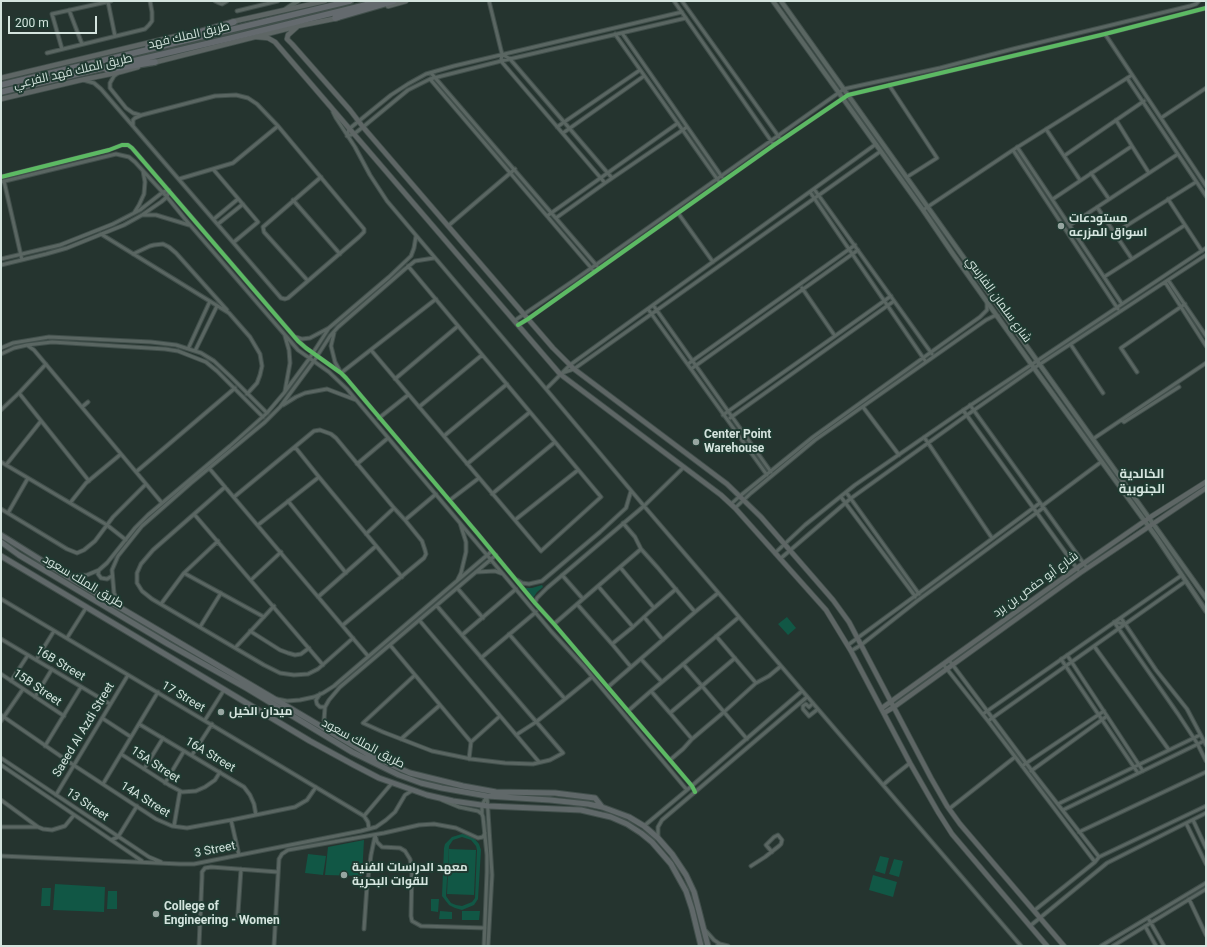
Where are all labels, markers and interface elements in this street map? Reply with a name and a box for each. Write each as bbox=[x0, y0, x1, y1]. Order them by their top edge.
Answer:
scale bar bbox=[10, 8, 99, 34]
text: 200 m bbox=[15, 16, 49, 30]
street label: طريق الملك فهد bbox=[147, 20, 231, 52]
street label: طريق الملك فهد الفرعي bbox=[12, 51, 134, 93]
place label: مستودعات اسواق المزرعه bbox=[1069, 212, 1147, 240]
marker: مستودعات اسواق المزرعه bbox=[1056, 221, 1066, 231]
street label: شارع سلمان الفارسي bbox=[962, 254, 1034, 346]
place label: Center Point Warehouse bbox=[704, 428, 771, 456]
marker: Center Point Warehouse bbox=[691, 437, 701, 447]
district label: الخالدية الجنوبية bbox=[1119, 467, 1165, 498]
street label: شارع أبو حفص بن برد bbox=[991, 549, 1081, 621]
street label: طريق الملك سعود bbox=[40, 552, 126, 612]
street label: 16B Street bbox=[32, 644, 88, 684]
street label: 15B Street bbox=[10, 666, 64, 710]
street label: 17 Street bbox=[159, 678, 207, 716]
street label: Saeed Al Azdi Street bbox=[50, 680, 118, 780]
place label: ميدان الخيل bbox=[229, 705, 293, 719]
marker: ميدان الخيل bbox=[216, 707, 226, 717]
street label: طريق الملك سعود bbox=[319, 716, 407, 772]
street label: 16A Street bbox=[182, 734, 238, 776]
street label: 15A Street bbox=[128, 744, 182, 786]
street label: 14A Street bbox=[117, 779, 173, 821]
street label: 13 Street bbox=[63, 786, 111, 824]
street label: 3 Street bbox=[193, 839, 237, 861]
place label: معهد الدراسات الفنية للقوات البحرية bbox=[352, 861, 468, 889]
marker: معهد الدراسات الفنية للقوات البحرية bbox=[339, 870, 349, 880]
place label: College of Engineering - Women bbox=[164, 900, 280, 928]
marker: College of Engineering - Women bbox=[151, 909, 161, 919]

